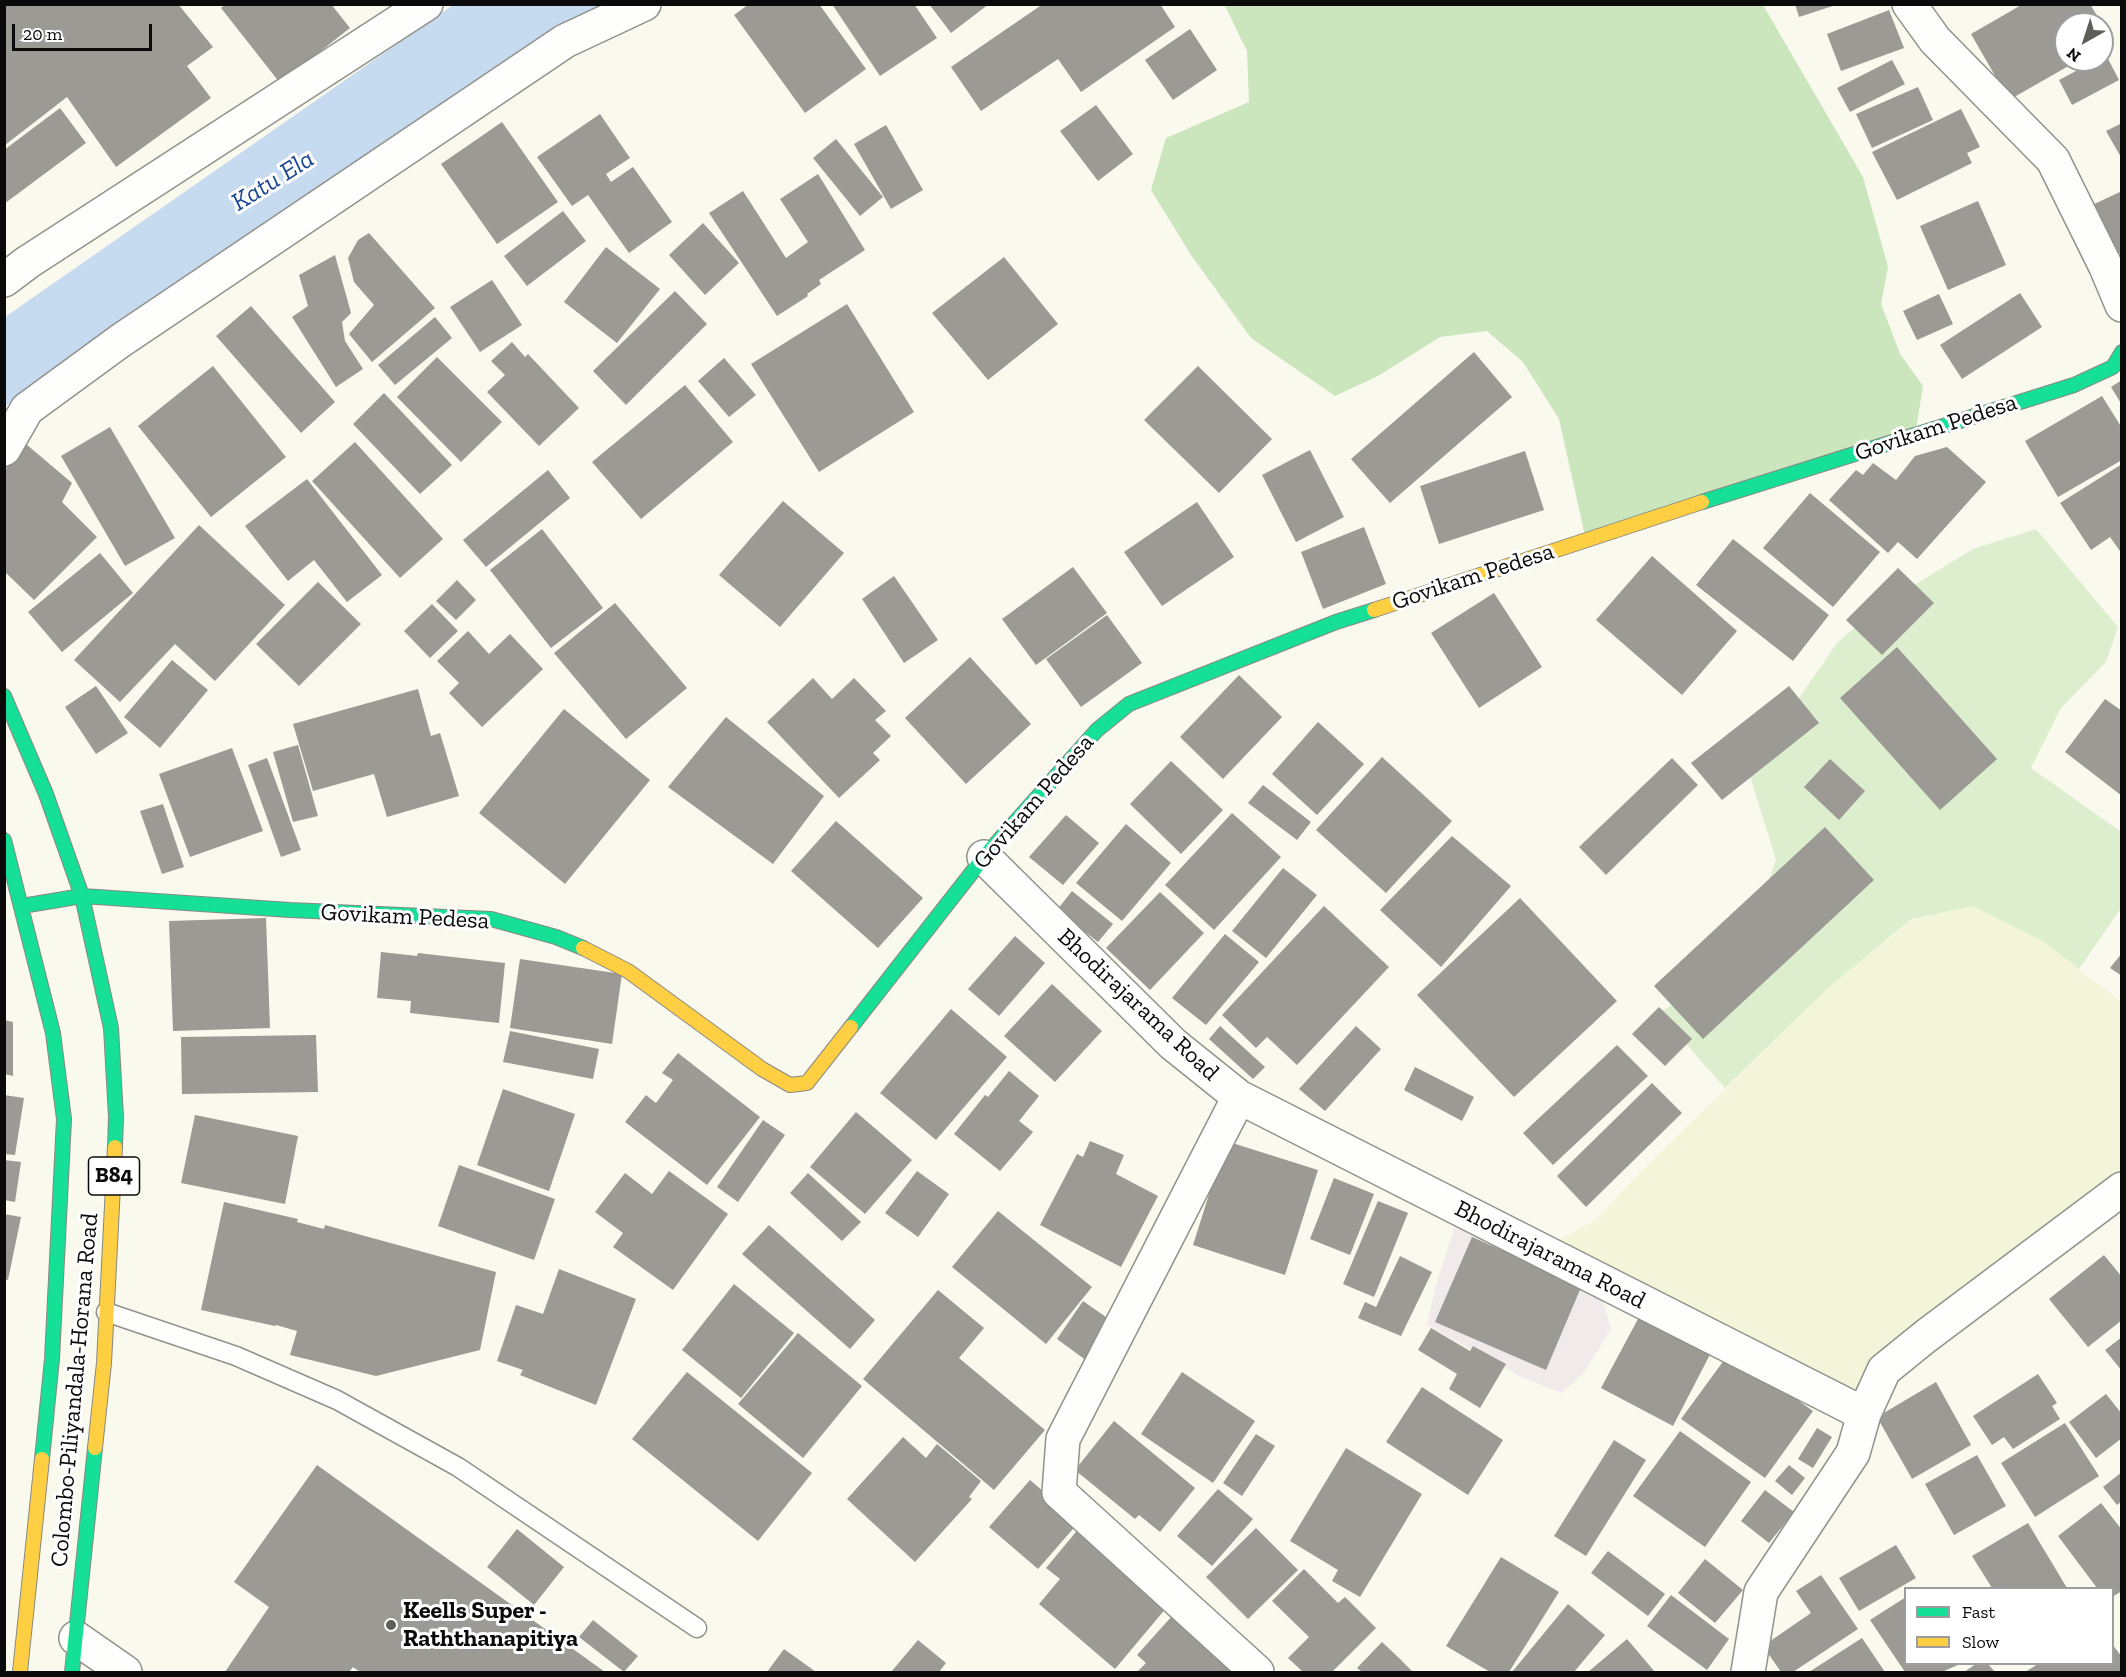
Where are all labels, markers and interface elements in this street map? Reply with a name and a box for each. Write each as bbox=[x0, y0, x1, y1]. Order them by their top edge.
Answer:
scale bar bbox=[15, 12, 154, 50]
north arrow bbox=[2054, 12, 2114, 72]
text: 20 m bbox=[23, 23, 62, 45]
text: N bbox=[2063, 44, 2084, 66]
water label: Katu Ela bbox=[226, 144, 320, 218]
street label: Govikam Pedesa bbox=[1851, 388, 2021, 468]
street label: Govikam Pedesa bbox=[1388, 537, 1558, 617]
street label: Govikam Pedesa bbox=[968, 729, 1100, 875]
street label: Govikam Pedesa bbox=[320, 898, 490, 936]
street label: Bhodirajarama Road bbox=[1051, 923, 1225, 1087]
road number: B84 bbox=[88, 1157, 140, 1195]
street label: Bhodirajarama Road bbox=[1450, 1194, 1650, 1316]
street label: Colombo-Piliyandala-Horana Road bbox=[45, 1212, 105, 1568]
legend bbox=[1904, 1587, 2114, 1665]
place label: Keells Super - Raththanapitiya bbox=[403, 1597, 578, 1653]
text: Fast bbox=[1962, 1601, 1995, 1623]
marker: Keells Super - Raththanapitiya bbox=[384, 1618, 398, 1632]
text: Slow bbox=[1962, 1631, 1999, 1653]

